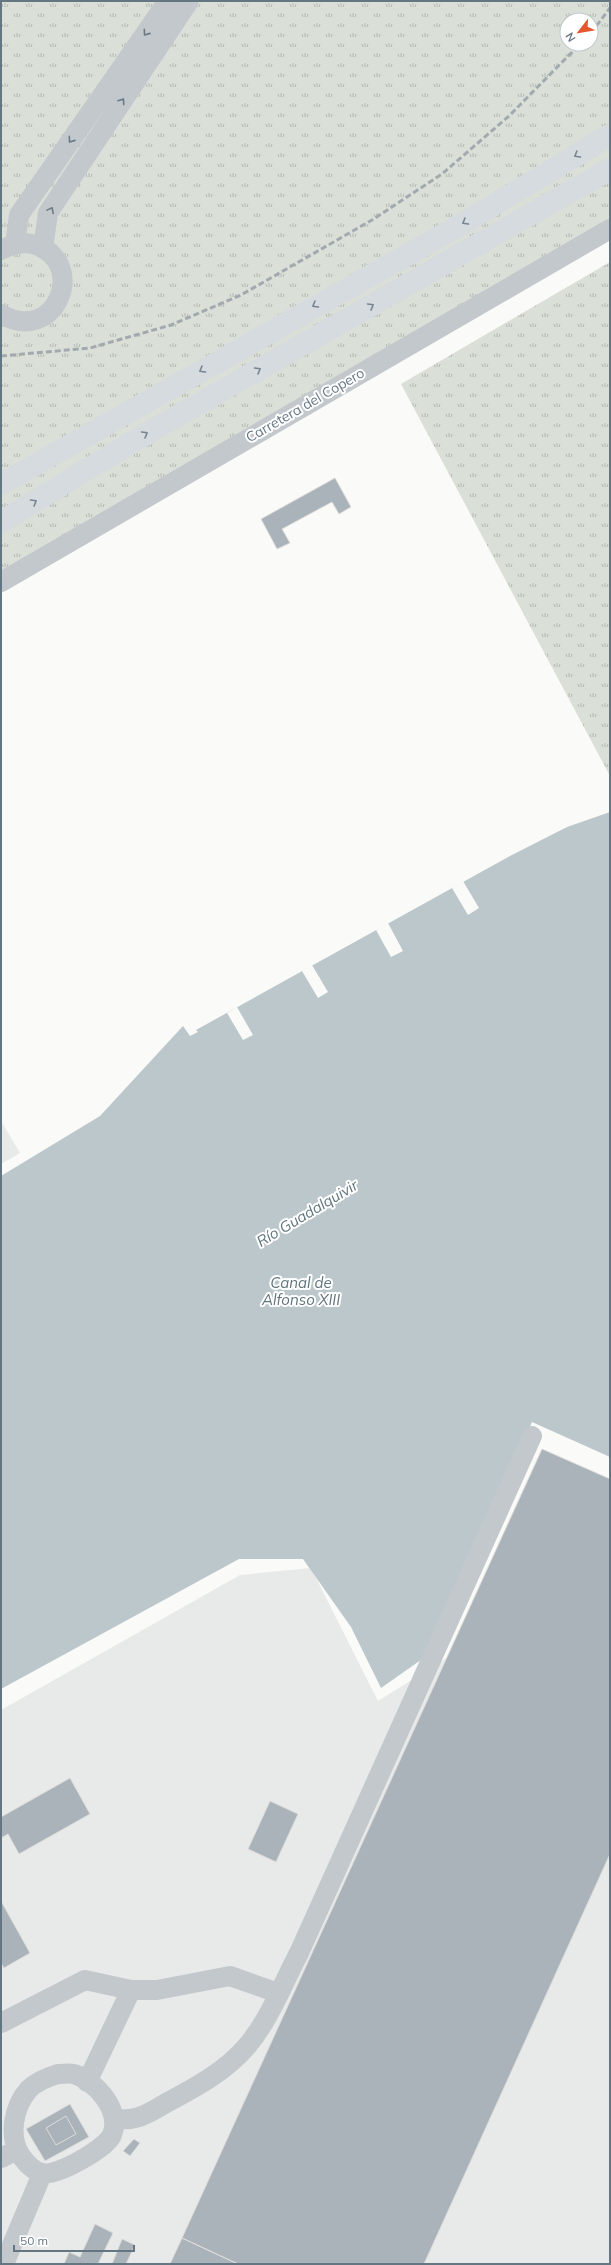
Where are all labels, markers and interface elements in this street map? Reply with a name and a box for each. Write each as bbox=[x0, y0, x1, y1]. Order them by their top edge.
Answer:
north arrow bbox=[559, 12, 599, 52]
one-way arrow bbox=[143, 29, 151, 36]
text: N bbox=[562, 30, 579, 44]
one-way arrow bbox=[117, 99, 124, 106]
one-way arrow bbox=[69, 135, 76, 142]
one-way arrow bbox=[574, 150, 581, 158]
one-way arrow bbox=[46, 207, 53, 214]
one-way arrow bbox=[462, 217, 469, 224]
one-way arrow bbox=[312, 301, 319, 308]
one-way arrow bbox=[367, 303, 375, 310]
street label: Carretera del Copero bbox=[242, 364, 368, 446]
one-way arrow bbox=[199, 365, 206, 372]
one-way arrow bbox=[254, 367, 261, 374]
one-way arrow bbox=[141, 431, 148, 439]
one-way arrow bbox=[30, 499, 37, 506]
water label: Río Guadalquivir bbox=[253, 1175, 362, 1251]
water label: Canal de Alfonso XIII bbox=[261, 1273, 340, 1309]
scale bar bbox=[14, 2227, 134, 2253]
text: 50 m bbox=[20, 2233, 48, 2248]

